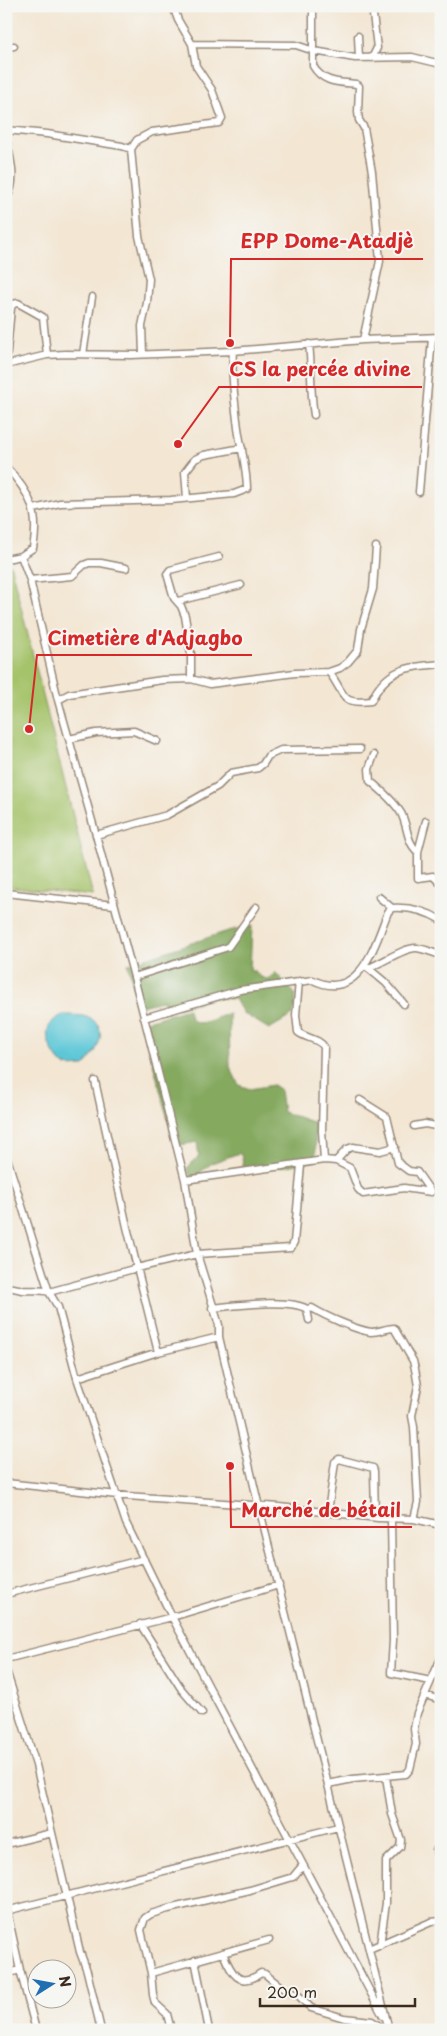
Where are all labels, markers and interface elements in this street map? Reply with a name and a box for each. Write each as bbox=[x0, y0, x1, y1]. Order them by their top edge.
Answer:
callout: EPP Dome-Atadjè bbox=[231, 225, 423, 259]
text: EPP Dome-Atadjè bbox=[241, 226, 413, 254]
callout: CS la percée divine bbox=[219, 353, 422, 387]
text: CS la percée divine bbox=[229, 354, 411, 382]
callout: Cimetière d'Adjagbo bbox=[37, 621, 252, 655]
text: Cimetière d'Adjagbo bbox=[47, 623, 243, 651]
callout: Marché de bétail bbox=[231, 1493, 412, 1527]
text: Marché de bétail bbox=[241, 1495, 401, 1523]
north arrow bbox=[28, 1958, 78, 2008]
text: N bbox=[54, 1974, 77, 1989]
scale bar bbox=[260, 1976, 414, 2008]
text: 200 m bbox=[267, 1980, 317, 2003]

